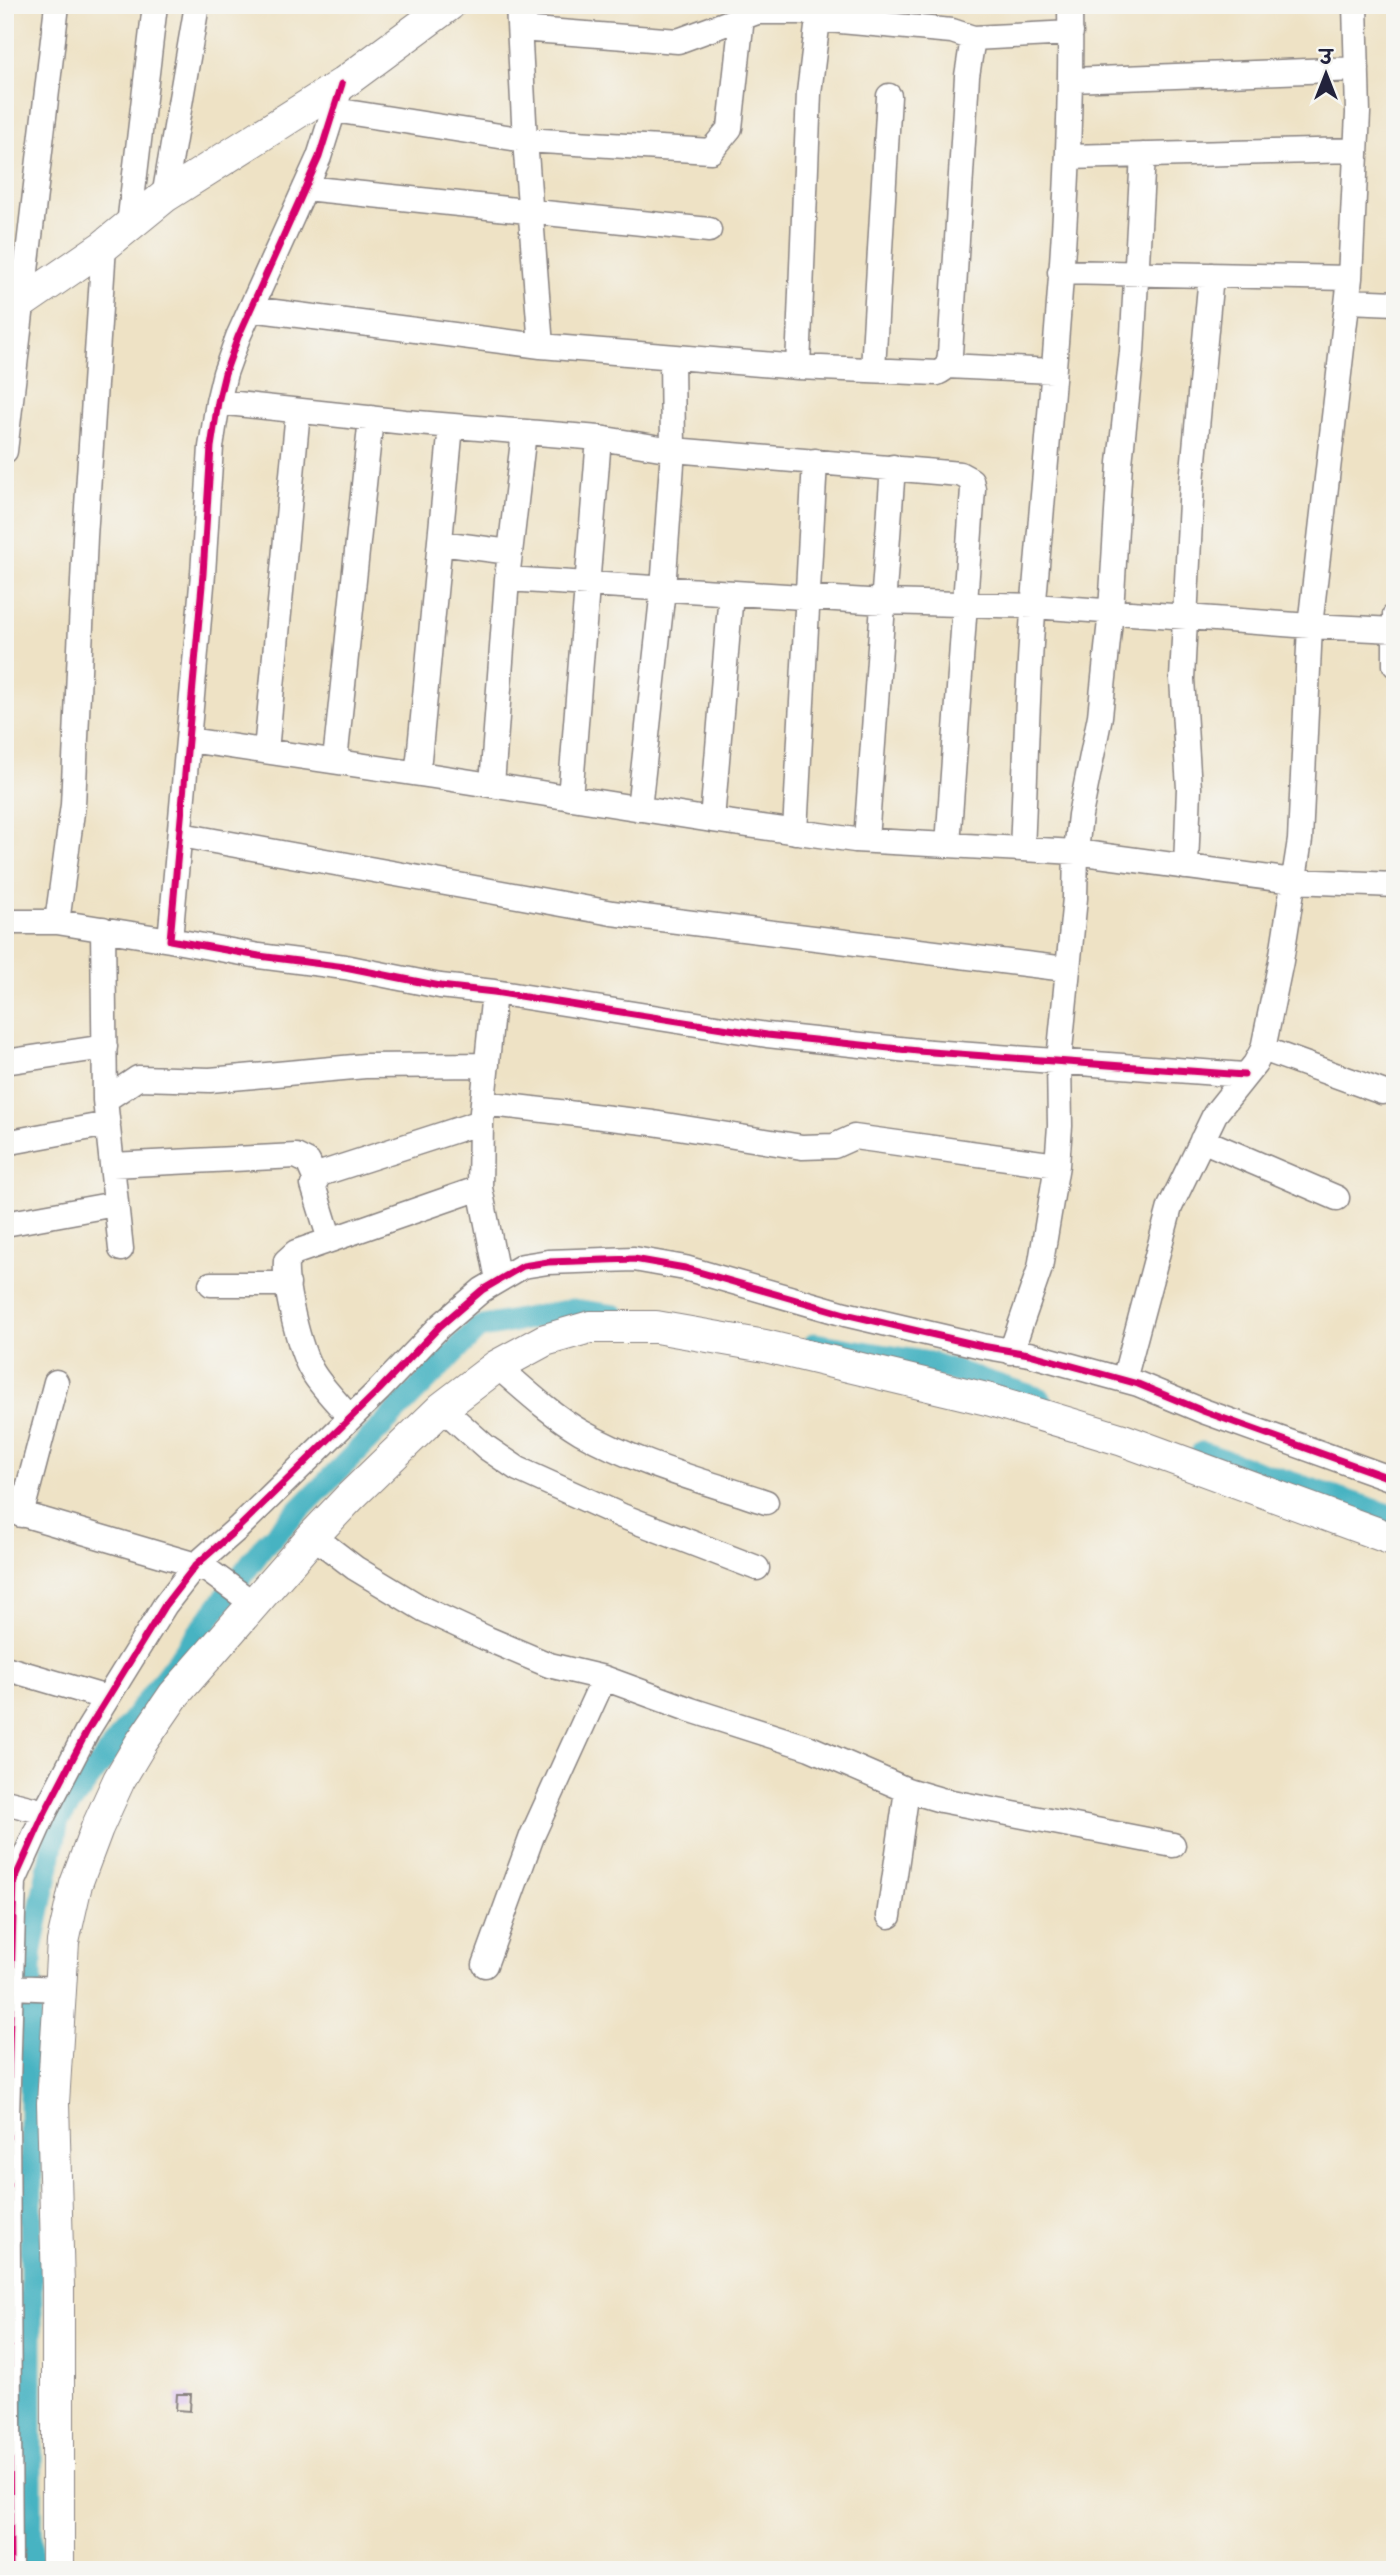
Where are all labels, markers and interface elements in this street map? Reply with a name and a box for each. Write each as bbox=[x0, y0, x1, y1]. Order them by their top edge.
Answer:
north arrow bbox=[1292, 38, 1362, 108]
text: उ bbox=[1318, 46, 1335, 70]

